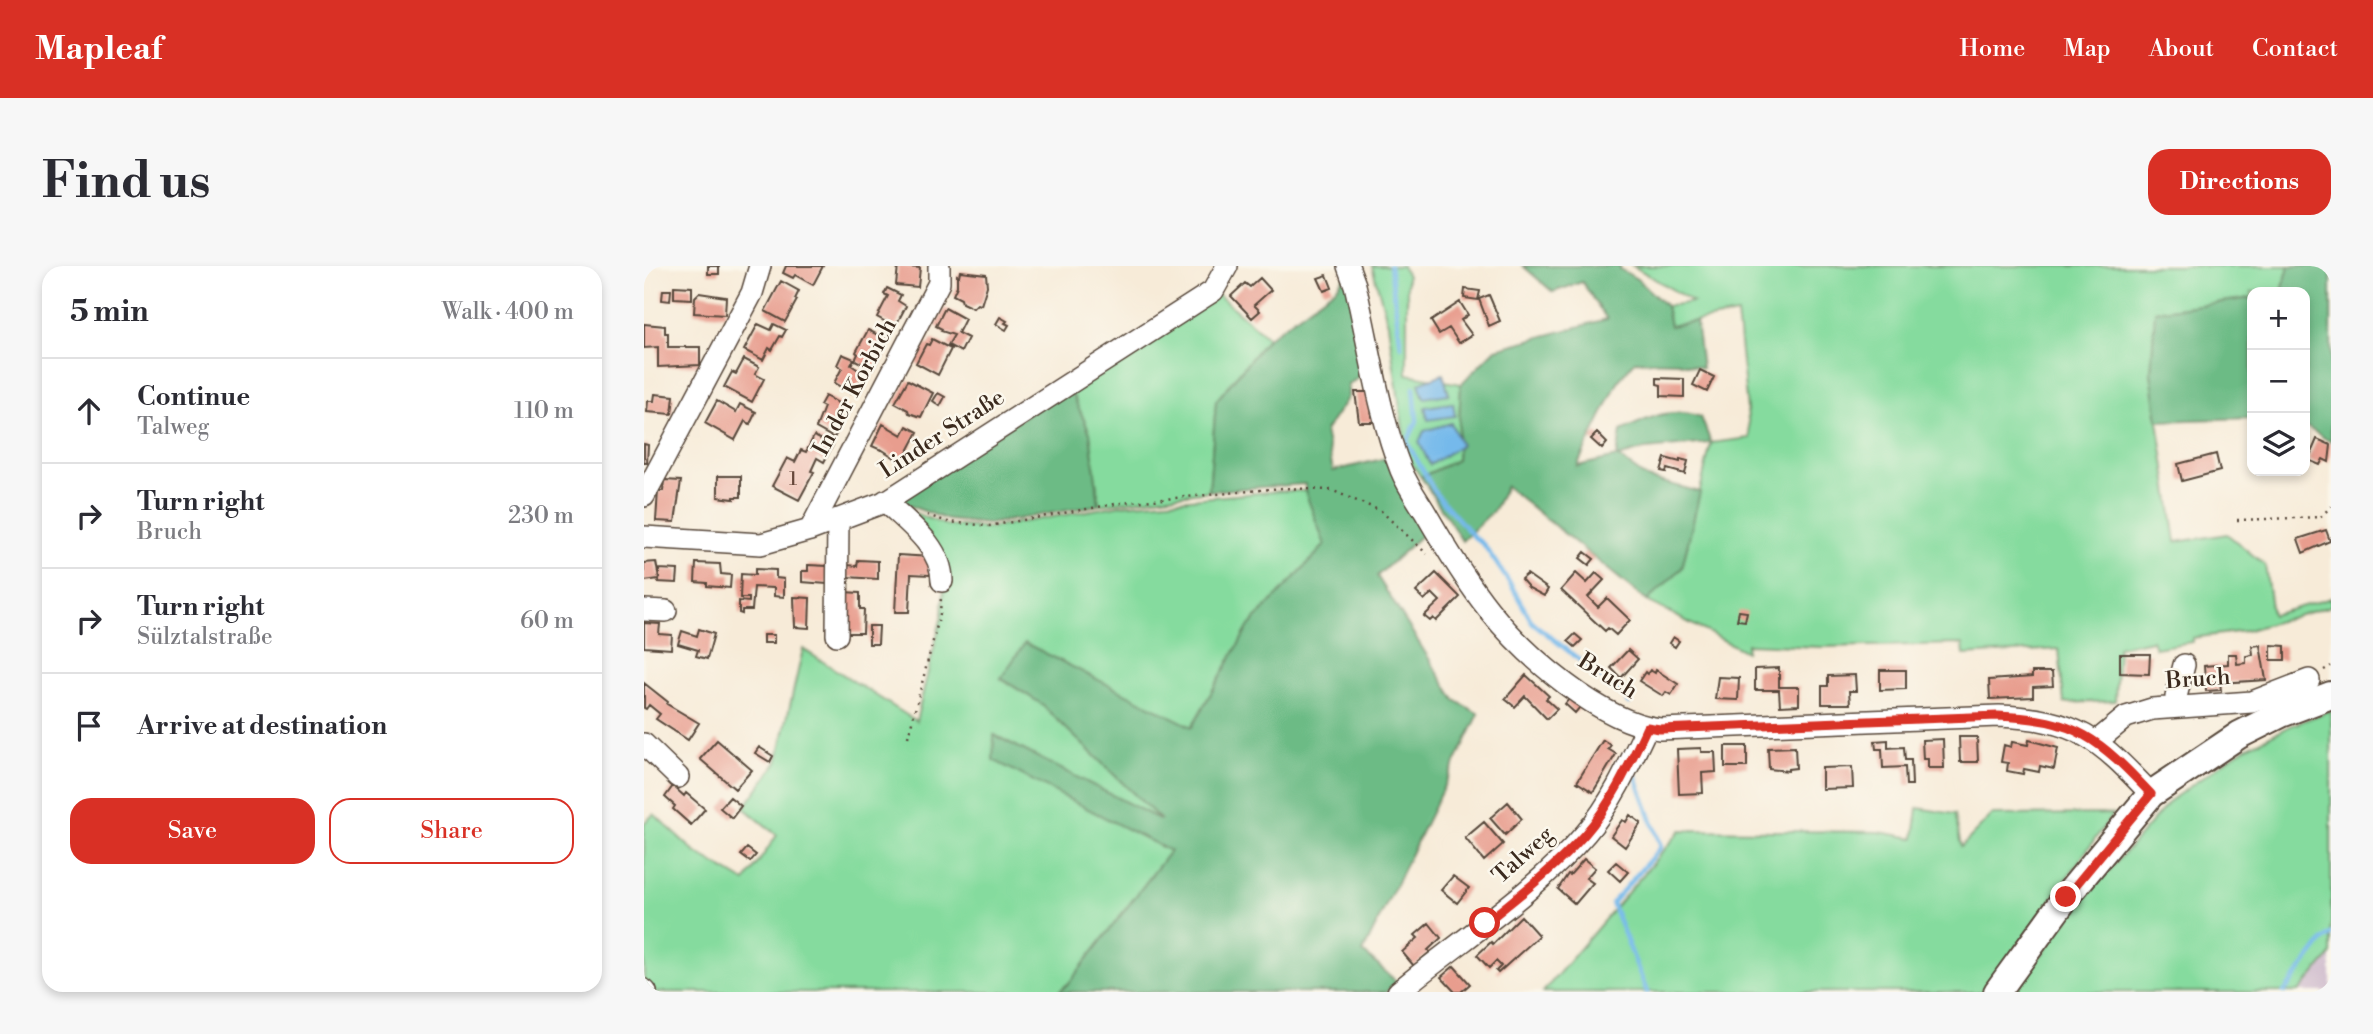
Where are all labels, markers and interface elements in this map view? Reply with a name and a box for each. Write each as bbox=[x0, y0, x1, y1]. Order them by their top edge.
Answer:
text: Mapleaf bbox=[35, 29, 162, 70]
text: Home bbox=[1960, 34, 2025, 64]
text: Map bbox=[2063, 34, 2111, 64]
text: About bbox=[2149, 34, 2214, 64]
text: Contact bbox=[2252, 34, 2338, 64]
button: Directions bbox=[2148, 149, 2331, 215]
text: Find us bbox=[42, 152, 211, 213]
map controls bbox=[2247, 287, 2310, 476]
button: + bbox=[2247, 287, 2310, 350]
text: 5 min bbox=[70, 293, 149, 331]
text: Walk · 400 m bbox=[442, 298, 574, 326]
street label: In der Korbich bbox=[807, 313, 903, 461]
button: − bbox=[2247, 350, 2310, 413]
text: Continue bbox=[137, 381, 250, 413]
street label: Linder Straße bbox=[874, 383, 1010, 485]
icon: ahead bbox=[70, 392, 108, 430]
text: 110 m bbox=[514, 397, 574, 425]
text: Talweg bbox=[137, 413, 210, 441]
button: layers bbox=[2247, 413, 2310, 476]
house number: 1 bbox=[789, 467, 797, 491]
text: Turn right bbox=[137, 486, 265, 518]
icon: right bbox=[70, 497, 108, 535]
text: 230 m bbox=[508, 502, 574, 530]
text: Bruch bbox=[137, 518, 202, 546]
text: Turn right bbox=[137, 591, 265, 623]
icon: right bbox=[70, 602, 108, 640]
text: 60 m bbox=[520, 607, 574, 635]
text: Sülztalstraße bbox=[137, 623, 273, 651]
street label: Bruch bbox=[1572, 646, 1643, 705]
street label: Bruch bbox=[2164, 663, 2232, 695]
icon: arrive bbox=[70, 707, 108, 745]
text: Arrive at destination bbox=[137, 710, 387, 742]
button: Save bbox=[70, 798, 315, 864]
button: Share bbox=[329, 798, 574, 864]
street label: Talweg bbox=[1487, 820, 1559, 890]
route end bbox=[2050, 881, 2081, 912]
route start bbox=[1469, 907, 1500, 938]

